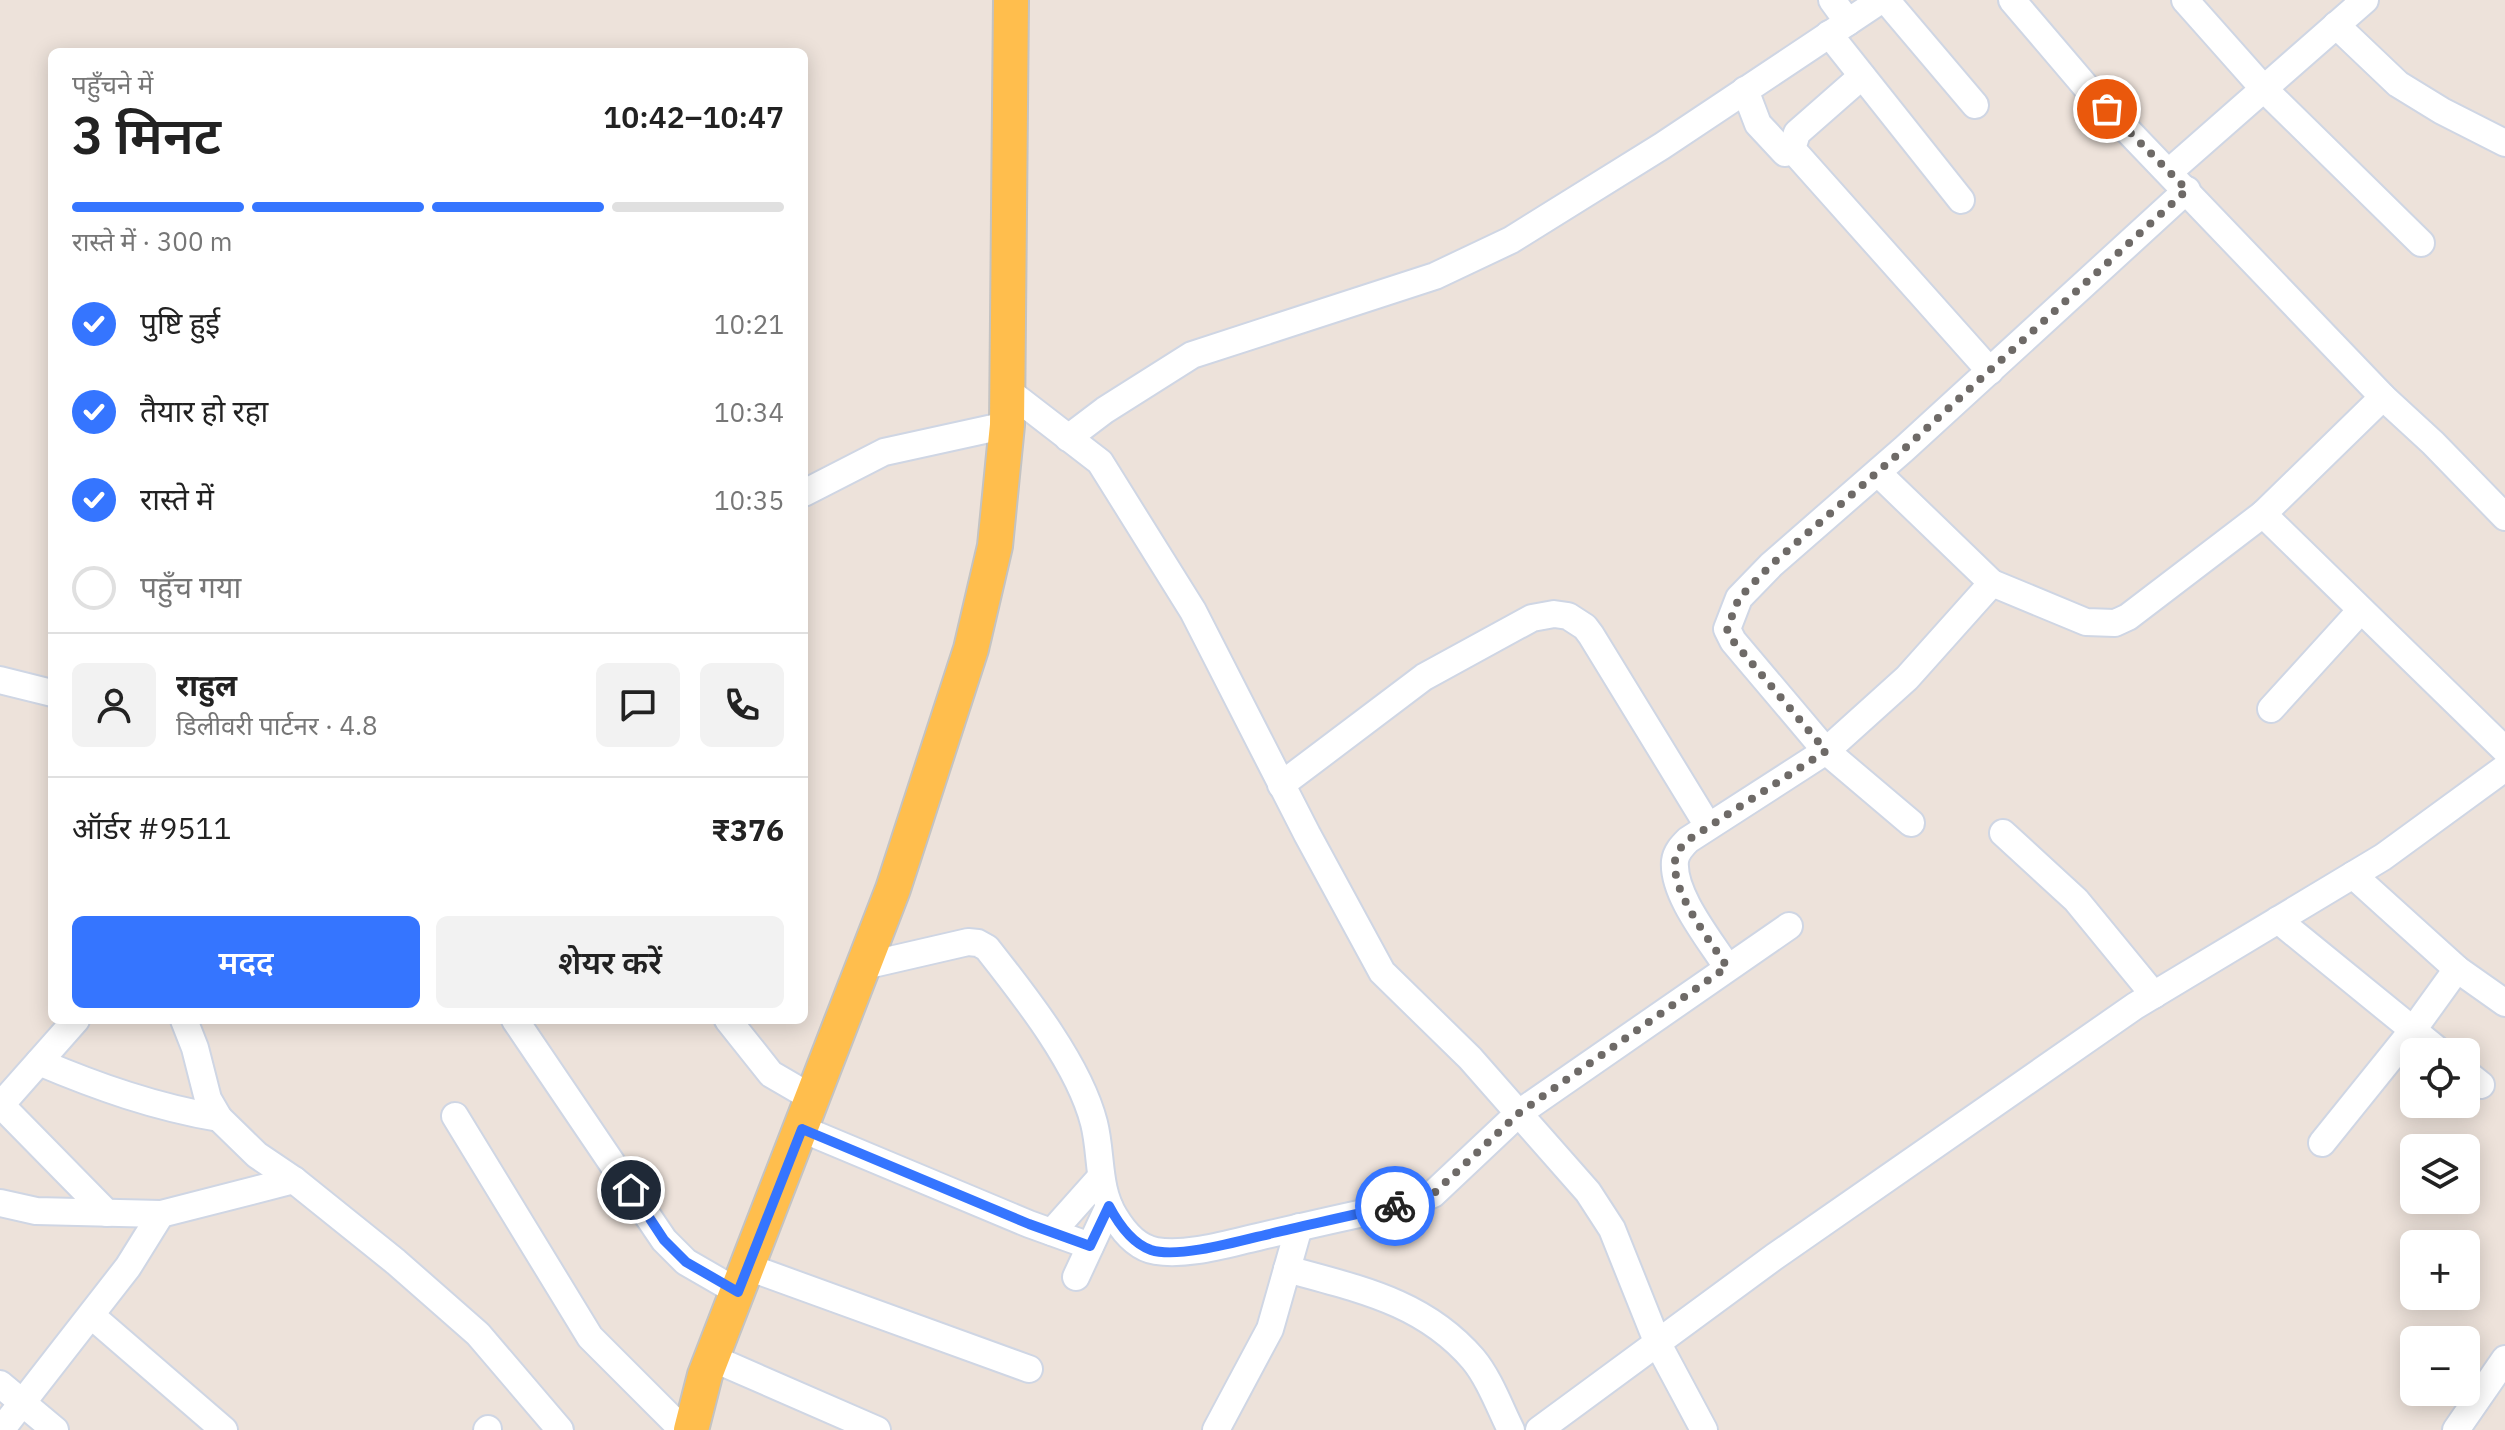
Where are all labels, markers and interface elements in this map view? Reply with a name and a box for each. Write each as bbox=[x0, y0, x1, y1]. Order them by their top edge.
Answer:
text: पहुँचने में bbox=[72, 67, 153, 101]
pin bbox=[2073, 75, 2141, 143]
icon: bag bbox=[2085, 87, 2129, 131]
text: 10:42–10:47 bbox=[603, 97, 784, 136]
text: 3 मिनट bbox=[72, 101, 221, 168]
text: रास्ते में · 300 m bbox=[72, 224, 232, 258]
icon: check bbox=[72, 302, 116, 346]
text: पुष्टि हुई bbox=[140, 303, 220, 342]
text: 10:21 bbox=[714, 307, 784, 341]
icon: check bbox=[72, 390, 116, 434]
text: तैयार हो रहा bbox=[140, 391, 268, 430]
text: 10:34 bbox=[714, 395, 784, 429]
icon: check bbox=[72, 478, 116, 522]
text: रास्ते में bbox=[140, 479, 214, 518]
text: 10:35 bbox=[714, 483, 784, 517]
text: पहुँच गया bbox=[140, 567, 241, 606]
button: person bbox=[72, 663, 156, 747]
button: chat bbox=[596, 663, 680, 747]
button: phone bbox=[700, 663, 784, 747]
text: राहुल bbox=[176, 665, 237, 704]
text: डिलीवरी पार्टनर · 4.8 bbox=[176, 708, 378, 742]
text: ऑर्डर #9511 bbox=[72, 808, 231, 847]
text: ₹376 bbox=[711, 810, 784, 849]
button: मदद bbox=[72, 916, 420, 1008]
button: शेयर करें bbox=[436, 916, 784, 1008]
map controls bbox=[2400, 1038, 2480, 1406]
button: locate bbox=[2400, 1038, 2480, 1118]
button: layers bbox=[2400, 1134, 2480, 1214]
pin bbox=[597, 1156, 665, 1224]
courier bbox=[1355, 1166, 1435, 1246]
icon: home bbox=[609, 1168, 653, 1212]
icon: bike bbox=[1373, 1184, 1417, 1228]
button: + bbox=[2400, 1230, 2480, 1310]
button: − bbox=[2400, 1326, 2480, 1406]

